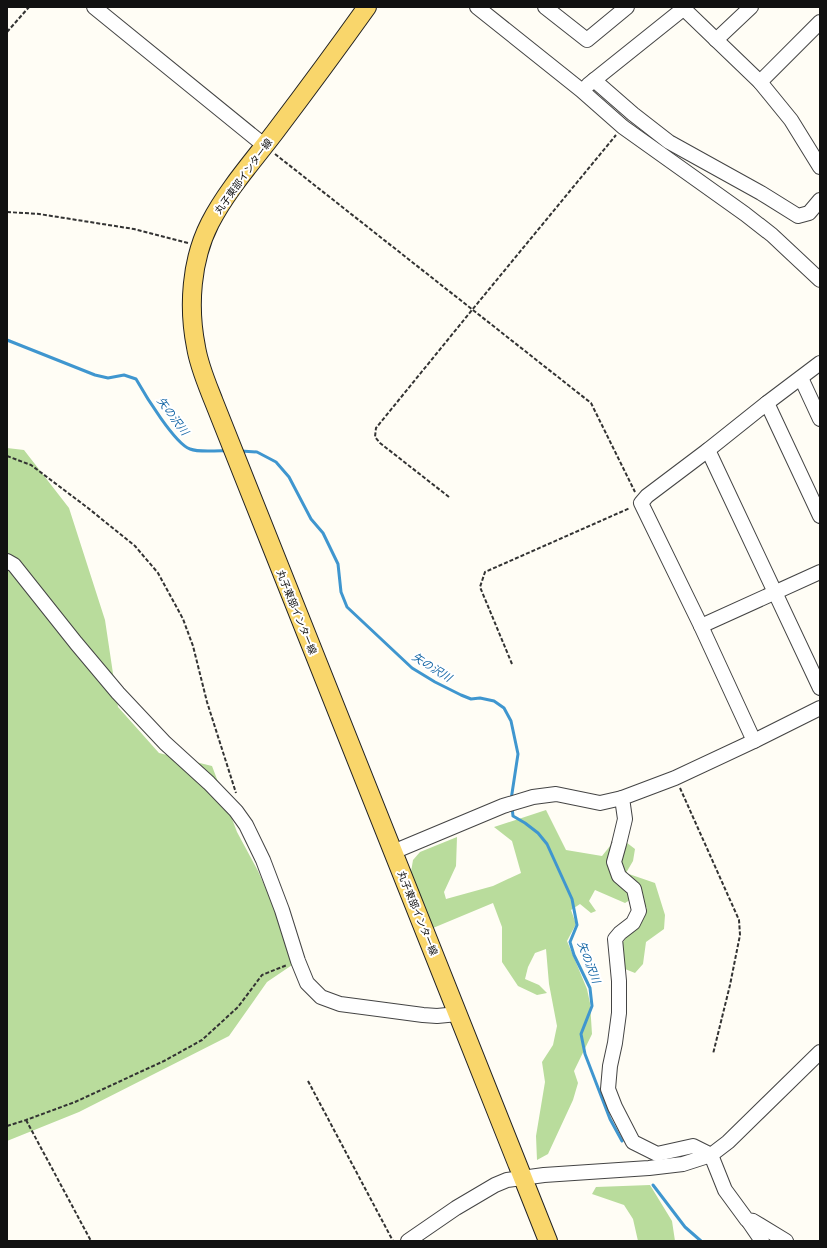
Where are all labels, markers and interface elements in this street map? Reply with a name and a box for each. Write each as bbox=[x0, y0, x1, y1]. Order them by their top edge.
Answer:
street label: 丸子東部インター線 bbox=[212, 136, 275, 217]
water label: 矢の沢川 bbox=[153, 394, 192, 439]
street label: 丸子東部インター線 bbox=[274, 568, 319, 656]
water label: 矢の沢川 bbox=[409, 649, 455, 686]
street label: 丸子東部インター線 bbox=[395, 869, 440, 957]
water label: 矢の沢川 bbox=[574, 939, 604, 986]

